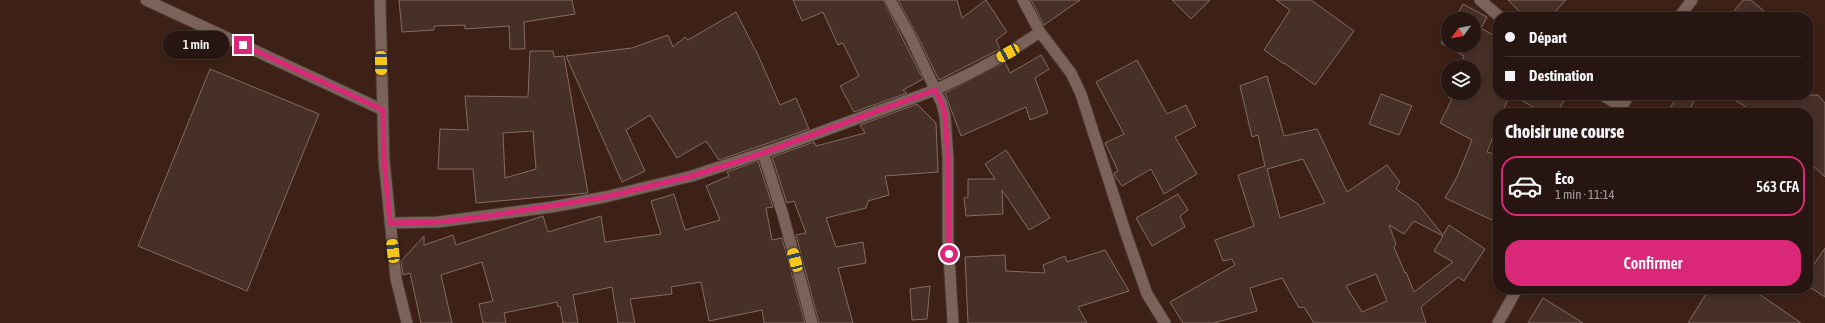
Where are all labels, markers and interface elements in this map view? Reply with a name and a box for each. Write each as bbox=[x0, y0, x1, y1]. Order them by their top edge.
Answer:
north arrow bbox=[1441, 12, 1481, 52]
map controls bbox=[1441, 12, 1481, 100]
text: Départ bbox=[1529, 29, 1567, 46]
callout: 1 min bbox=[163, 31, 229, 59]
route end bbox=[234, 36, 252, 54]
text: 1 min bbox=[183, 37, 209, 52]
car bbox=[995, 42, 1021, 64]
car bbox=[375, 51, 387, 75]
button: layers bbox=[1441, 60, 1481, 100]
text: Destination bbox=[1529, 67, 1594, 84]
text: Choisir une course bbox=[1505, 121, 1624, 142]
icon: car bbox=[1507, 168, 1543, 204]
text: Éco bbox=[1555, 170, 1574, 187]
text: 563 CFA bbox=[1756, 178, 1799, 195]
text: 1 min · 11:14 bbox=[1555, 187, 1615, 202]
car bbox=[386, 238, 400, 264]
button: Confirmer bbox=[1505, 240, 1801, 286]
route start bbox=[940, 245, 958, 263]
car bbox=[786, 247, 804, 273]

